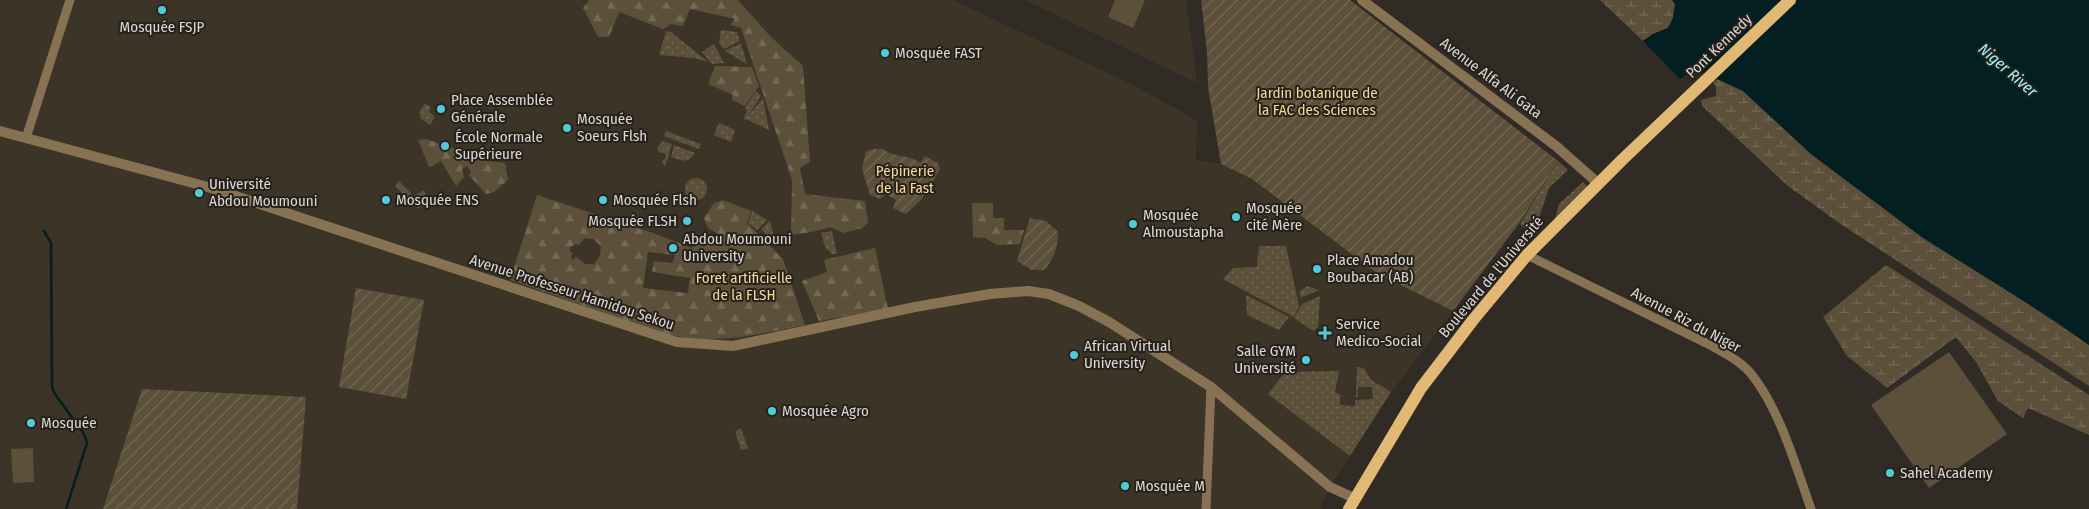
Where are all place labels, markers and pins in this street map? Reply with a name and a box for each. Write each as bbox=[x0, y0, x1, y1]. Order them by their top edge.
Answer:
marker: Mosquée FSJP bbox=[156, 4, 168, 16]
place label: Mosquée FSJP bbox=[120, 18, 205, 36]
place label: Mosquée FAST bbox=[895, 44, 982, 62]
marker: Mosquée FAST bbox=[879, 47, 891, 59]
place label: Place Assemblée Générale bbox=[451, 91, 553, 126]
marker: Place Assemblée Générale bbox=[435, 103, 447, 115]
place label: Mosquée Soeurs Flsh bbox=[577, 110, 647, 145]
marker: Mosquée Soeurs Flsh bbox=[561, 122, 573, 134]
place label: École Normale Supérieure bbox=[455, 128, 543, 163]
marker: École Normale Supérieure bbox=[439, 140, 451, 152]
place label: Université Abdou Moumouni bbox=[209, 175, 318, 210]
marker: Université Abdou Moumouni bbox=[193, 187, 205, 199]
place label: Mosquée ENS bbox=[396, 191, 479, 209]
place label: Mosquée Flsh bbox=[613, 191, 697, 209]
marker: Mosquée ENS bbox=[380, 194, 392, 206]
marker: Mosquée Flsh bbox=[597, 194, 609, 206]
place label: Mosquée cité Mère bbox=[1246, 199, 1302, 234]
place label: Mosquée Almoustapha bbox=[1143, 206, 1224, 241]
marker: Mosquée cité Mère bbox=[1230, 211, 1242, 223]
place label: Mosquée FLSH bbox=[588, 212, 677, 230]
marker: Mosquée FLSH bbox=[681, 215, 693, 227]
marker: Mosquée Almoustapha bbox=[1127, 218, 1139, 230]
place label: Abdou Moumouni University bbox=[683, 230, 792, 265]
marker: Abdou Moumouni University bbox=[667, 242, 679, 254]
place label: Place Amadou Boubacar (AB) bbox=[1327, 251, 1414, 286]
marker: Place Amadou Boubacar (AB) bbox=[1311, 263, 1323, 275]
place label: Service Medico-Social bbox=[1336, 315, 1422, 350]
marker: Service Medico-Social bbox=[1318, 326, 1332, 340]
place label: African Virtual University bbox=[1084, 337, 1171, 372]
place label: Salle GYM Université bbox=[1234, 342, 1296, 377]
marker: African Virtual University bbox=[1068, 349, 1080, 361]
marker: Salle GYM Université bbox=[1300, 354, 1312, 366]
place label: Mosquée Agro bbox=[782, 402, 869, 420]
marker: Mosquée Agro bbox=[766, 405, 778, 417]
place label: Mosquée bbox=[41, 414, 97, 432]
marker: Mosquée bbox=[25, 417, 37, 429]
place label: Sahel Academy bbox=[1900, 464, 1993, 482]
marker: Sahel Academy bbox=[1884, 467, 1896, 479]
place label: Mosquée M bbox=[1135, 477, 1205, 495]
marker: Mosquée M bbox=[1119, 480, 1131, 492]

